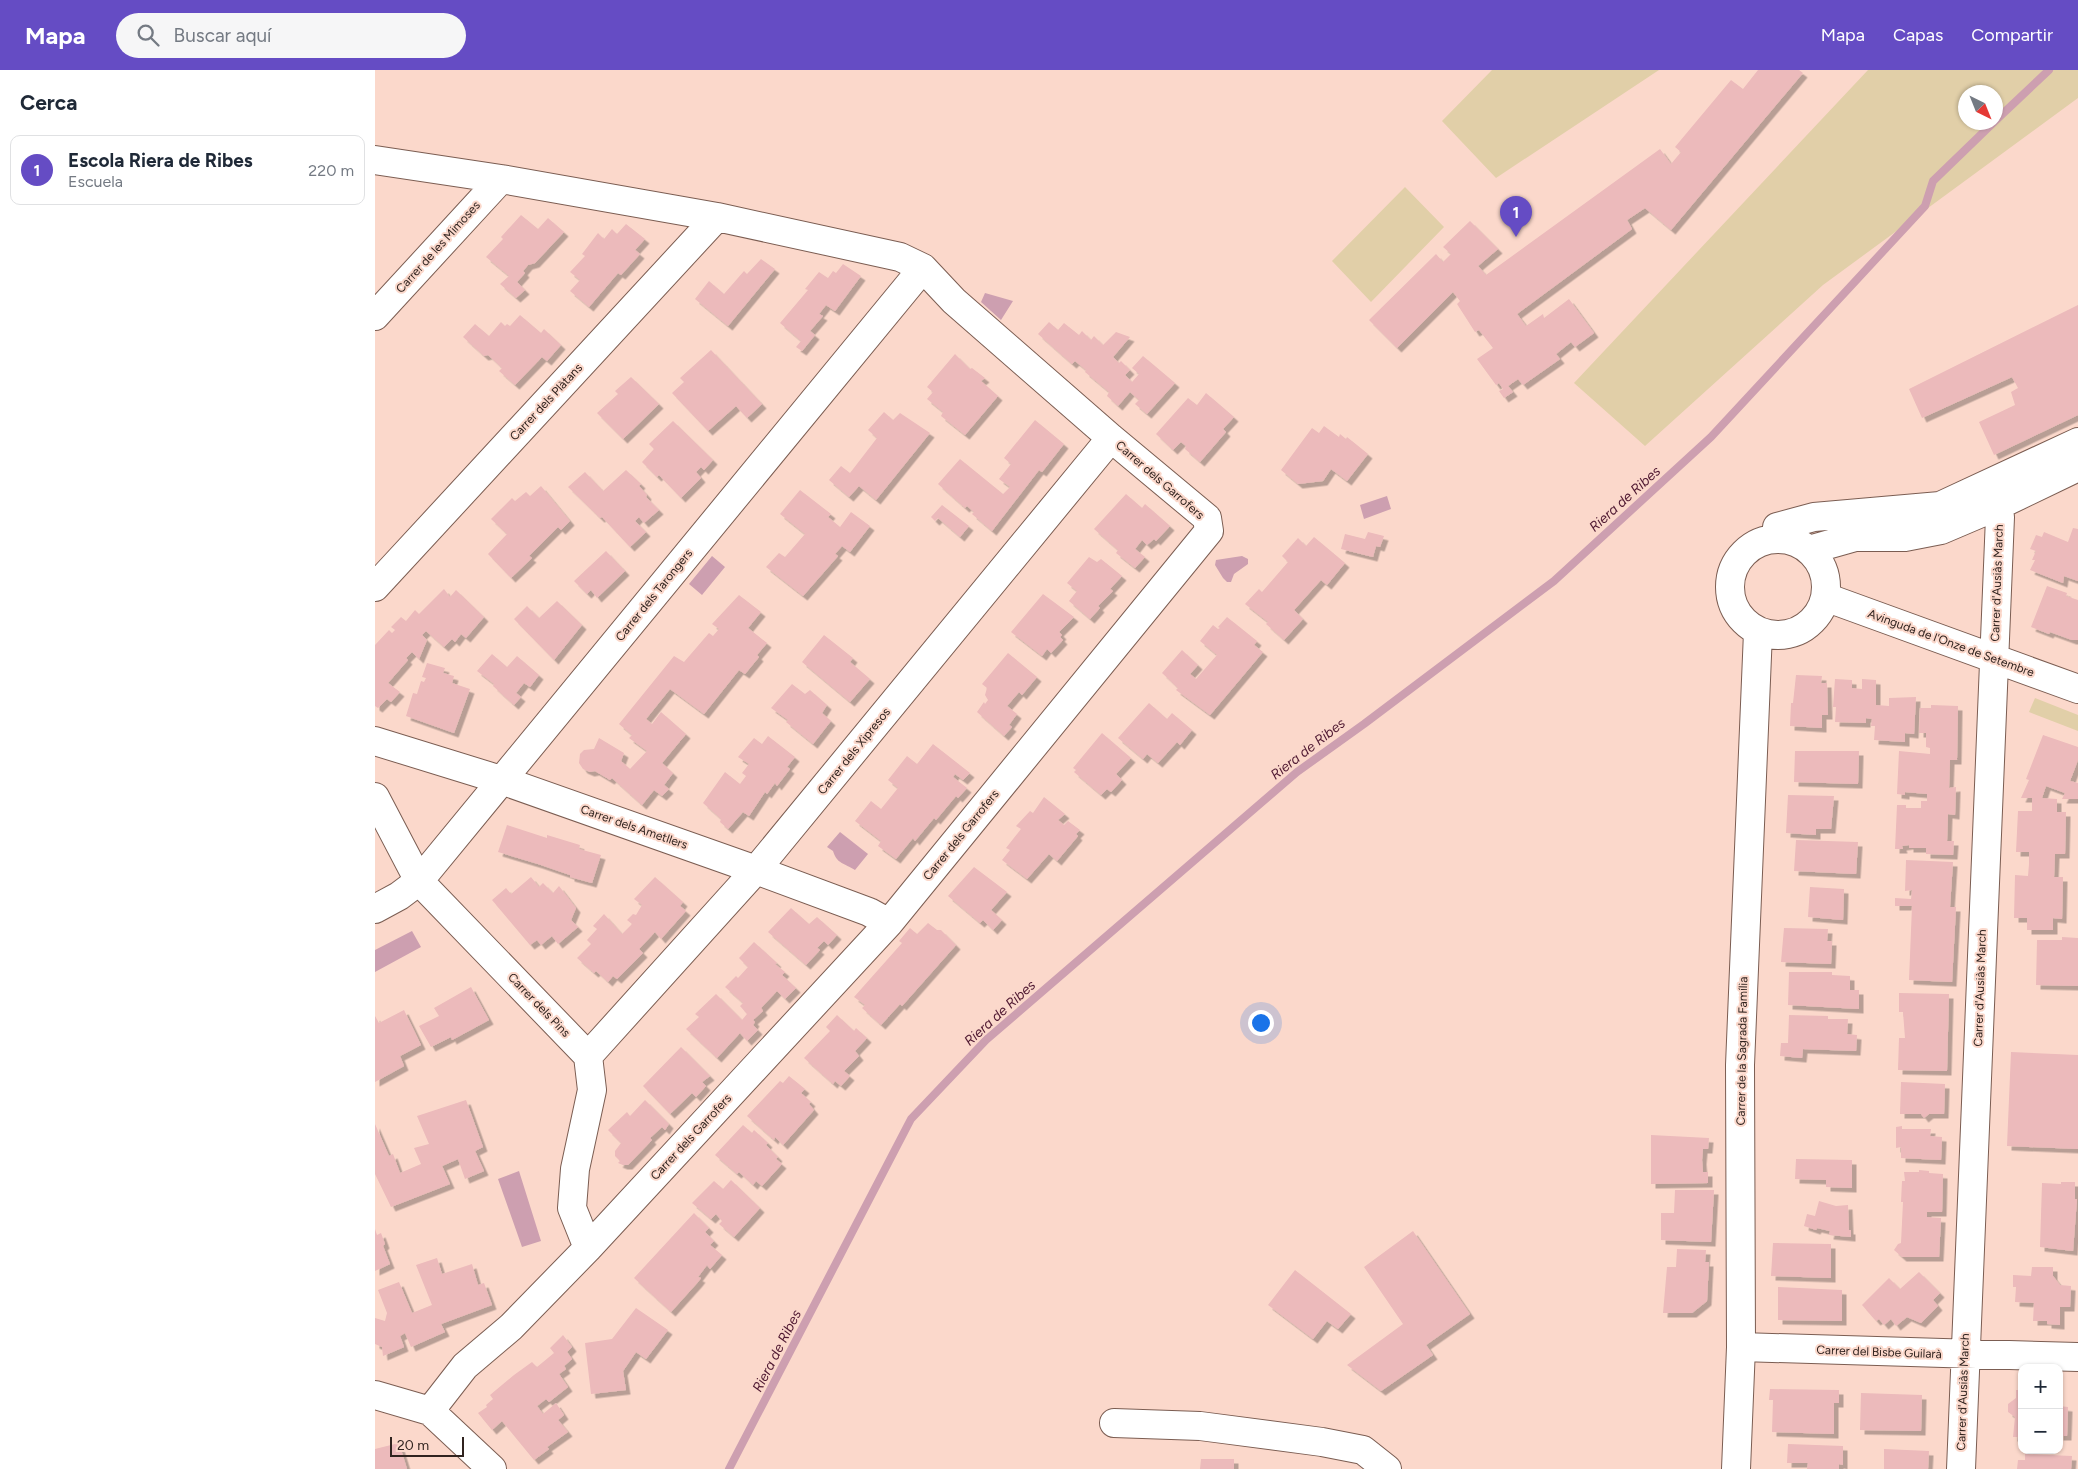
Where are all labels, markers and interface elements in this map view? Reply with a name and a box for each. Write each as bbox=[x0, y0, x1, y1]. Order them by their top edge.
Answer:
search box bbox=[116, 13, 466, 58]
text: Mapa bbox=[25, 21, 86, 50]
icon: search bbox=[134, 21, 162, 49]
text: Buscar aquí bbox=[174, 24, 271, 47]
text: Mapa bbox=[1821, 24, 1865, 46]
text: Capas bbox=[1893, 24, 1943, 46]
text: Compartir bbox=[1971, 24, 2053, 46]
north arrow bbox=[1958, 85, 2003, 130]
text: Cerca bbox=[20, 90, 77, 115]
text: Escola Riera de Ribes bbox=[68, 149, 253, 172]
text: 1 bbox=[34, 161, 40, 180]
text: 220 m bbox=[308, 161, 354, 180]
text: Escuela bbox=[68, 172, 123, 191]
pin: 1 bbox=[1500, 196, 1532, 237]
street label: Carrer de les Mimoses bbox=[393, 198, 483, 296]
street label: Carrer dels Plàtans bbox=[507, 360, 585, 443]
street label: Carrer dels Garrofers bbox=[1113, 438, 1207, 522]
water label: Riera de Ribes bbox=[1586, 462, 1664, 535]
street label: Carrer d'Ausiàs March bbox=[1988, 524, 2006, 642]
street label: Carrer dels Tarongers bbox=[613, 546, 696, 644]
street label: Avinguda de l'Onze de Setembre bbox=[1866, 606, 2036, 680]
street label: Carrer dels Xipresos bbox=[815, 705, 893, 797]
water label: Riera de Ribes bbox=[1267, 714, 1349, 783]
street label: Carrer dels Garrofers bbox=[920, 787, 1002, 883]
street label: Carrer dels Ametllers bbox=[579, 802, 690, 852]
street label: Carrer d'Ausiàs March bbox=[1971, 929, 1989, 1047]
street label: Carrer dels Pins bbox=[505, 970, 573, 1040]
water label: Riera de Ribes bbox=[961, 976, 1039, 1049]
street label: Carrer de la Sagrada Família bbox=[1734, 977, 1750, 1125]
your location bbox=[1248, 1010, 1274, 1036]
street label: Carrer dels Garrofers bbox=[648, 1091, 735, 1183]
water label: Riera de Ribes bbox=[749, 1307, 805, 1395]
street label: Carrer d'Ausiàs March bbox=[1954, 1333, 1972, 1451]
street label: Carrer del Bisbe Guilarà bbox=[1816, 1343, 1942, 1361]
map controls bbox=[2018, 1364, 2063, 1454]
button: + bbox=[2018, 1364, 2063, 1409]
button: − bbox=[2018, 1409, 2063, 1454]
scale bar bbox=[390, 1434, 464, 1457]
text: 20 m bbox=[397, 1437, 429, 1454]

